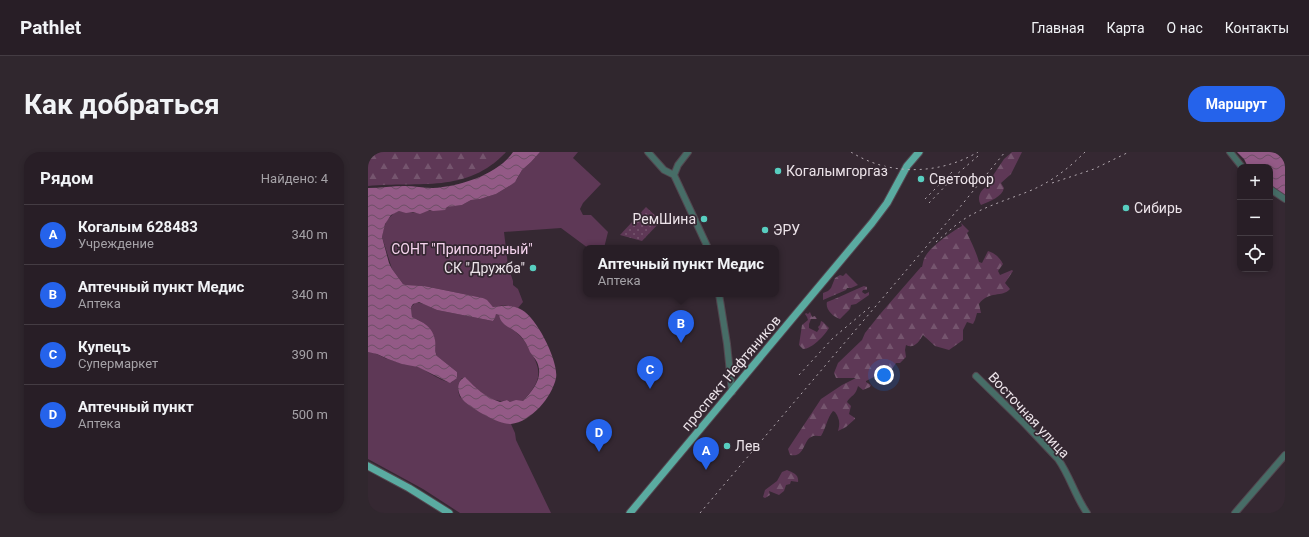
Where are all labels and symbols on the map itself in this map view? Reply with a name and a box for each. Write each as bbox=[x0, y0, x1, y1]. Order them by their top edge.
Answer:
place label: Когалымгоргаз bbox=[786, 163, 888, 179]
marker: Когалымгоргаз bbox=[773, 166, 783, 176]
place label: Светофор bbox=[929, 171, 994, 187]
marker: Светофор bbox=[916, 174, 926, 184]
place label: Сибирь bbox=[1134, 200, 1182, 216]
marker: Сибирь bbox=[1121, 203, 1131, 213]
place label: РемШина bbox=[633, 211, 696, 227]
marker: РемШина bbox=[699, 214, 709, 224]
place label: ЭРУ bbox=[773, 222, 800, 238]
marker: ЭРУ bbox=[760, 225, 770, 235]
park label: СОНТ "Приполярный" bbox=[391, 241, 533, 257]
place label: СК "Дружба" bbox=[444, 260, 525, 276]
marker: СК "Дружба" bbox=[528, 263, 538, 273]
pin: B bbox=[668, 310, 694, 343]
street label: проспект Нефтяников bbox=[678, 312, 784, 434]
pin: C bbox=[637, 356, 663, 389]
your location bbox=[874, 365, 894, 385]
street label: Восточная улица bbox=[985, 369, 1073, 461]
pin: D bbox=[586, 419, 612, 452]
pin: A bbox=[693, 437, 719, 470]
place label: Лев bbox=[735, 438, 760, 454]
marker: Лев bbox=[722, 441, 732, 451]

